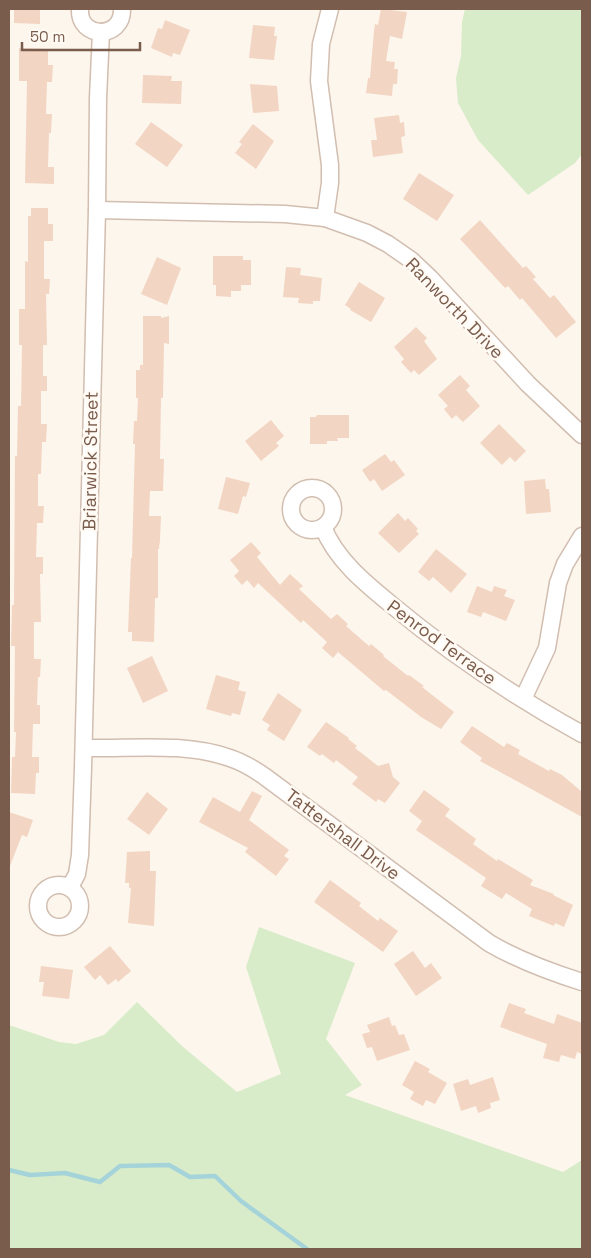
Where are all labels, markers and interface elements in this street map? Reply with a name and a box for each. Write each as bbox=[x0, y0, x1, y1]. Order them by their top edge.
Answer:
scale bar bbox=[22, 20, 140, 52]
text: 50 m bbox=[30, 27, 65, 46]
street label: Ranworth Drive bbox=[401, 253, 509, 363]
street label: Briarwick Street bbox=[77, 391, 103, 531]
street label: Penrod Terrace bbox=[383, 595, 501, 689]
street label: Tattershall Drive bbox=[281, 783, 405, 885]

